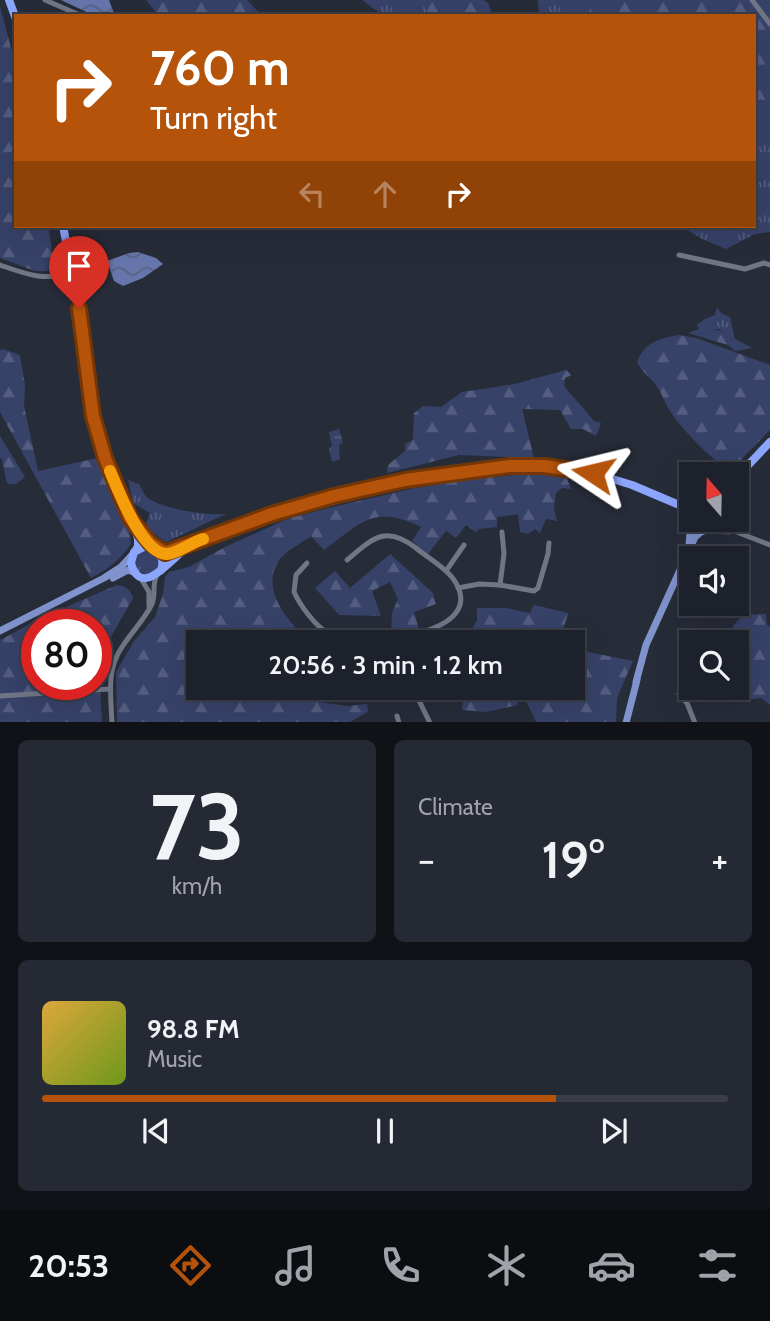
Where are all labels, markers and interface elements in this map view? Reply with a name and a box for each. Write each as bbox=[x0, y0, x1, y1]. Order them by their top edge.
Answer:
text: 760 m bbox=[150, 38, 290, 97]
icon: right bbox=[35, 42, 126, 133]
text: Turn right bbox=[150, 98, 277, 137]
icon: left bbox=[293, 175, 331, 213]
icon: ahead bbox=[366, 175, 404, 213]
icon: right bbox=[439, 175, 477, 213]
pin bbox=[49, 236, 109, 308]
icon: arrive bbox=[60, 247, 98, 285]
position arrow bbox=[556, 436, 630, 510]
north arrow bbox=[679, 462, 749, 532]
map controls bbox=[679, 462, 749, 700]
button: sound bbox=[679, 546, 749, 616]
speed limit sign: 80 bbox=[21, 609, 112, 700]
button: search bbox=[679, 630, 749, 700]
text: 20:56 · 3 min · 1.2 km bbox=[268, 649, 503, 681]
text: 73 bbox=[149, 771, 245, 882]
text: Climate bbox=[418, 793, 493, 821]
text: 19° bbox=[542, 828, 604, 891]
text: − bbox=[418, 836, 435, 883]
text: + bbox=[711, 836, 728, 883]
text: km/h bbox=[172, 872, 222, 900]
text: 98.8 FM bbox=[147, 1013, 240, 1045]
text: Music bbox=[147, 1045, 202, 1073]
icon: previous bbox=[137, 1112, 175, 1150]
icon: pause bbox=[366, 1112, 404, 1150]
icon: next bbox=[595, 1112, 633, 1150]
icon: directions bbox=[166, 1241, 215, 1290]
icon: music bbox=[271, 1241, 320, 1290]
icon: phone bbox=[376, 1241, 425, 1290]
icon: climate bbox=[482, 1241, 531, 1290]
icon: car bbox=[587, 1241, 636, 1290]
icon: filters bbox=[693, 1241, 742, 1290]
text: 20:53 bbox=[28, 1246, 109, 1285]

